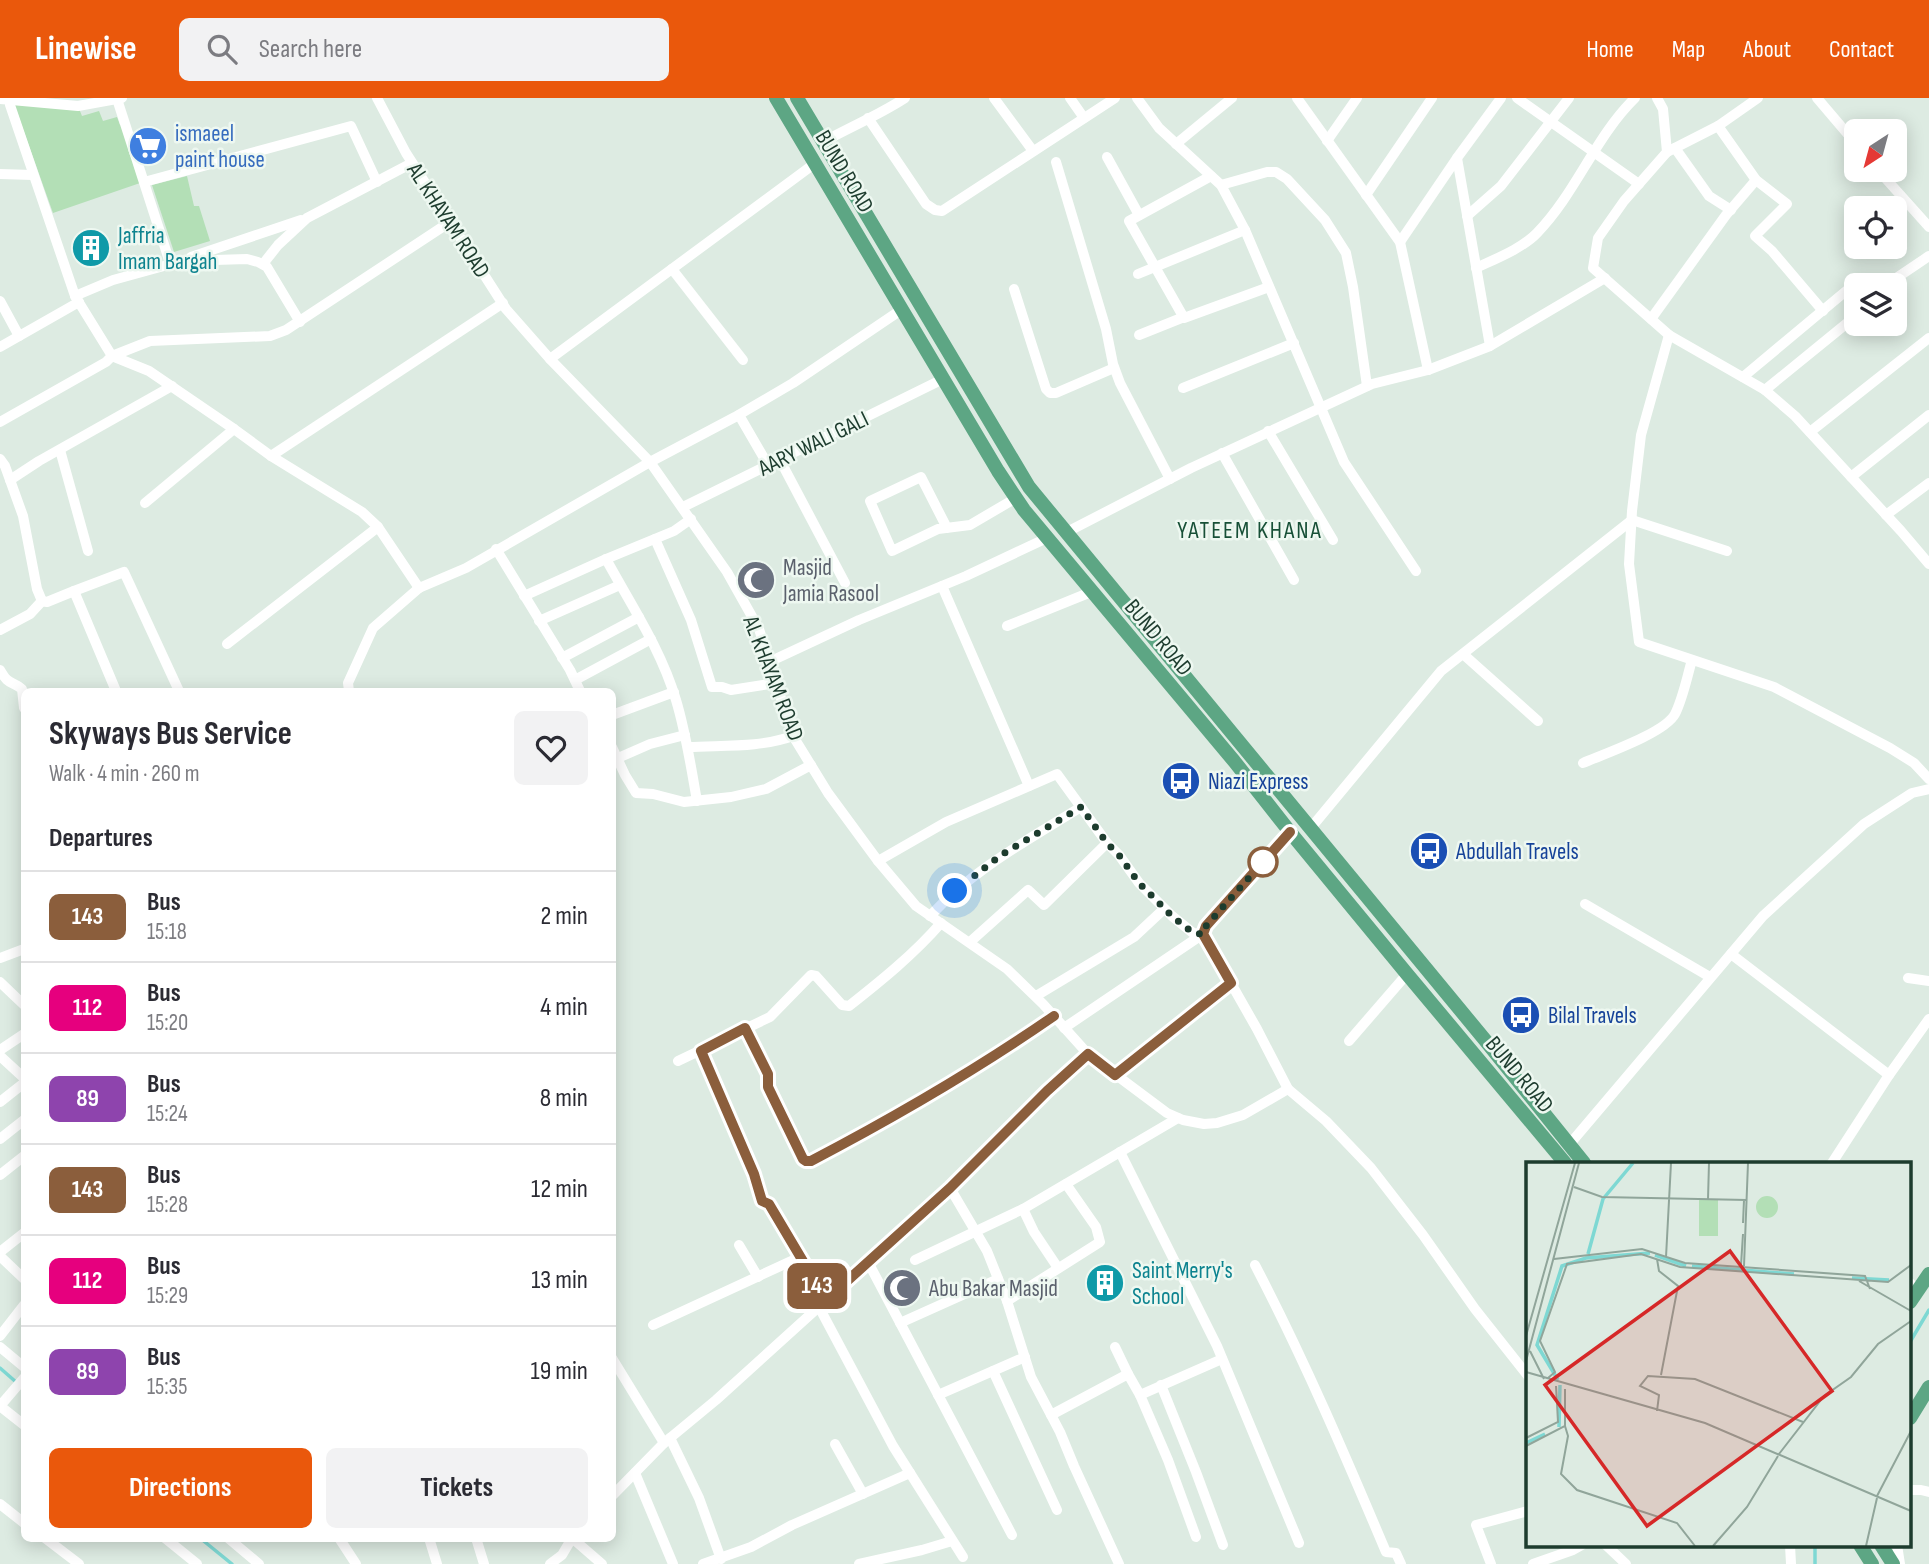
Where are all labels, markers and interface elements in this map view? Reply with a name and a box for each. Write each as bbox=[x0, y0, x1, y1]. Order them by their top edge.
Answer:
search box bbox=[179, 18, 669, 81]
text: Linewise bbox=[35, 29, 137, 69]
icon: search bbox=[203, 30, 241, 68]
text: Search here bbox=[259, 34, 362, 65]
text: Home bbox=[1586, 35, 1634, 64]
text: Map bbox=[1672, 35, 1705, 64]
text: About bbox=[1743, 35, 1791, 64]
text: Contact bbox=[1829, 35, 1894, 64]
north arrow bbox=[1844, 119, 1908, 182]
map controls bbox=[1844, 119, 1907, 336]
place label: ismaeel paint house bbox=[175, 120, 265, 174]
supermarket icon: ismaeel paint house bbox=[127, 125, 169, 167]
street label: BUND ROAD bbox=[809, 125, 880, 218]
street label: AL KHAYAM ROAD bbox=[400, 157, 496, 283]
button: locate bbox=[1844, 196, 1907, 259]
place label: Jaffria Imam Bargah bbox=[117, 222, 217, 276]
building icon: Jaffria Imam Bargah bbox=[70, 227, 112, 269]
button: layers bbox=[1844, 273, 1907, 336]
street label: AARY WALI GALI bbox=[753, 405, 873, 483]
district label: YATEEM KHANA bbox=[1177, 516, 1323, 545]
place label: Masjid Jamia Rasool bbox=[782, 554, 879, 608]
mosque icon: Masjid Jamia Rasool bbox=[735, 559, 777, 601]
street label: BUND ROAD bbox=[1118, 594, 1198, 682]
street label: AL KHAYAM ROAD bbox=[736, 611, 810, 745]
button: heart bbox=[514, 711, 588, 785]
text: Skyways Bus Service bbox=[49, 714, 292, 754]
text: Walk · 4 min · 260 m bbox=[49, 760, 199, 788]
bus stop icon: Niazi Express bbox=[1160, 760, 1202, 802]
place label: Niazi Express bbox=[1208, 768, 1308, 796]
text: Departures bbox=[49, 823, 153, 854]
bus stop icon: Abdullah Travels bbox=[1408, 830, 1450, 872]
place label: Abdullah Travels bbox=[1455, 838, 1579, 866]
unlabelled marker bbox=[1248, 847, 1278, 877]
your location bbox=[937, 873, 972, 908]
text: Bus bbox=[147, 887, 181, 918]
text: 2 min bbox=[540, 901, 588, 932]
text: 143 bbox=[72, 902, 103, 931]
text: 15:18 bbox=[147, 918, 187, 946]
text: Bus bbox=[147, 978, 181, 1009]
text: 4 min bbox=[540, 992, 588, 1023]
text: 112 bbox=[73, 993, 102, 1022]
bus stop icon: Bilal Travels bbox=[1500, 994, 1542, 1036]
place label: Bilal Travels bbox=[1548, 1002, 1637, 1030]
text: 15:20 bbox=[147, 1009, 188, 1037]
street label: BUND ROAD bbox=[1479, 1031, 1559, 1119]
text: Bus bbox=[147, 1069, 181, 1100]
text: 8 min bbox=[540, 1083, 588, 1114]
text: 89 bbox=[76, 1084, 99, 1113]
text: 15:24 bbox=[147, 1100, 188, 1128]
text: Bus bbox=[147, 1160, 181, 1191]
inset map bbox=[1526, 1162, 1912, 1546]
text: 12 min bbox=[531, 1174, 588, 1205]
text: 143 bbox=[72, 1175, 103, 1204]
text: 15:28 bbox=[147, 1191, 188, 1219]
text: Bus bbox=[147, 1251, 181, 1282]
place label: Saint Merry's School bbox=[1132, 1257, 1233, 1311]
building icon: Saint Merry's School bbox=[1084, 1262, 1126, 1304]
line badge: 143 bbox=[777, 1263, 857, 1309]
text: 13 min bbox=[531, 1265, 588, 1296]
text: 112 bbox=[73, 1266, 102, 1295]
mosque icon: Abu Bakar Masjid bbox=[881, 1267, 923, 1309]
text: 143 bbox=[801, 1271, 833, 1300]
place label: Abu Bakar Masjid bbox=[928, 1275, 1058, 1303]
text: 15:29 bbox=[147, 1282, 188, 1310]
text: Bus bbox=[147, 1342, 181, 1373]
text: 19 min bbox=[531, 1356, 588, 1387]
text: 89 bbox=[76, 1357, 99, 1386]
text: 15:35 bbox=[147, 1373, 187, 1401]
button: Directions bbox=[49, 1448, 312, 1528]
button: Tickets bbox=[326, 1448, 588, 1528]

